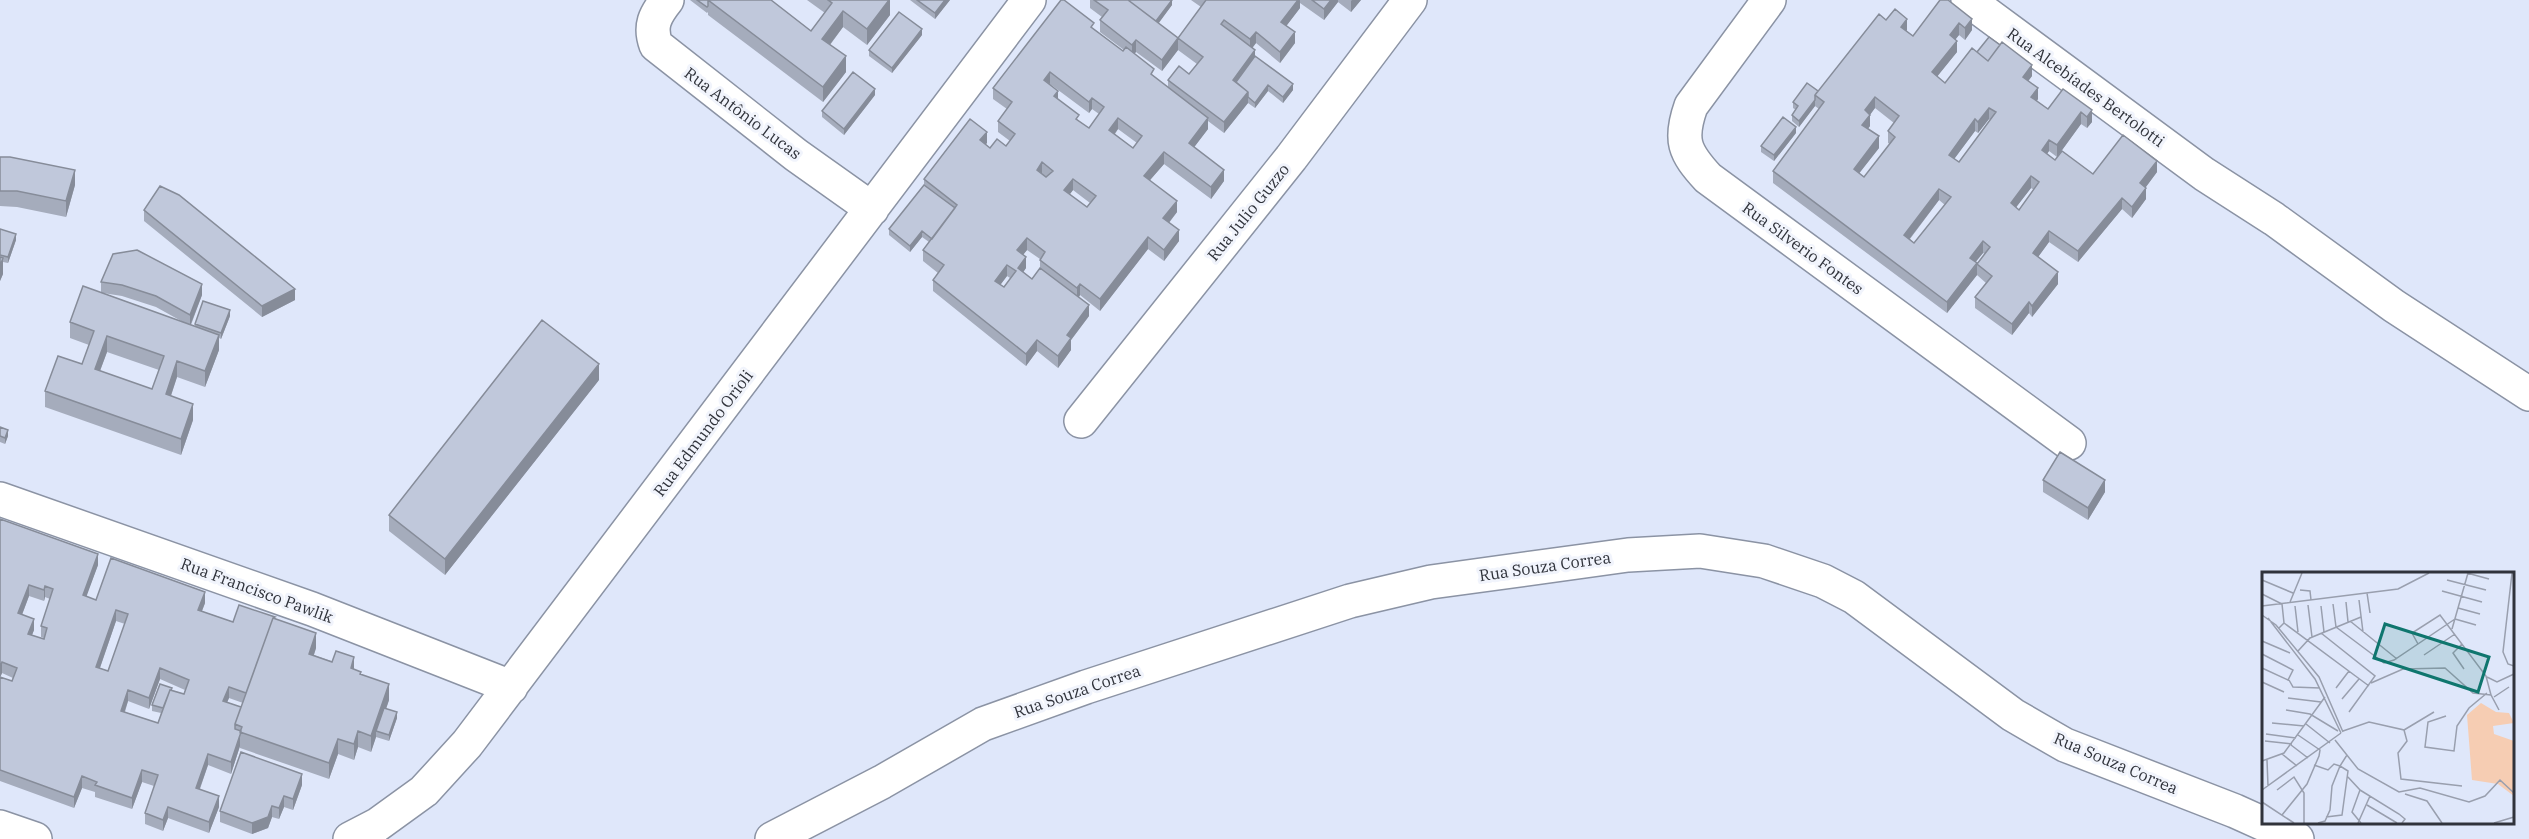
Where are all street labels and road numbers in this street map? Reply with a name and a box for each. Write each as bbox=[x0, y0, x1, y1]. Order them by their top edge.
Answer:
street label: Rua Alcebíades Bertolotti bbox=[2003, 23, 2169, 151]
street label: Rua Antônio Lucas bbox=[681, 63, 805, 163]
street label: Rua Julio Guzzo bbox=[1203, 159, 1293, 265]
street label: Rua Silverio Fontes bbox=[1739, 197, 1867, 299]
street label: Rua Edmundo Orioli bbox=[649, 366, 757, 500]
street label: Rua Souza Correa bbox=[1478, 547, 1612, 585]
street label: Rua Francisco Pawlik bbox=[178, 553, 336, 627]
street label: Rua Souza Correa bbox=[1011, 660, 1143, 722]
street label: Rua Souza Correa bbox=[2051, 728, 2181, 798]

